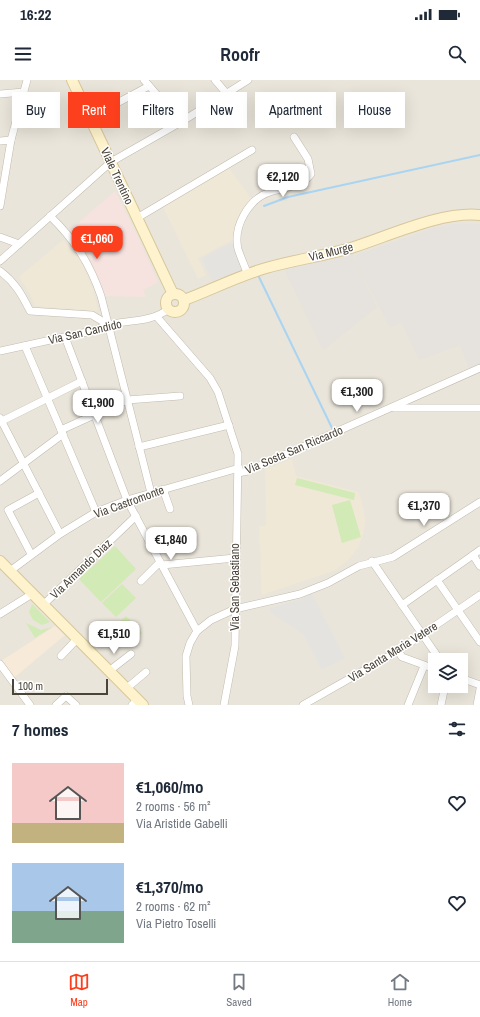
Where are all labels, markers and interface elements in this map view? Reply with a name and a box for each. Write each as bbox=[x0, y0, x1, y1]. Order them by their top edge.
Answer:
text: 16:22 bbox=[20, 4, 51, 25]
text: Roofr bbox=[220, 42, 260, 67]
icon: menu bbox=[12, 43, 34, 65]
icon: search bbox=[446, 43, 468, 65]
chip: Buy bbox=[12, 92, 60, 128]
chip: Rent bbox=[68, 92, 120, 128]
chip: Filters bbox=[128, 92, 188, 128]
chip: New bbox=[196, 92, 247, 128]
chip: Apartment bbox=[255, 92, 336, 128]
chip: House bbox=[344, 92, 405, 128]
street label: Viale Trentino bbox=[97, 145, 137, 207]
pin: €2,120 bbox=[250, 164, 316, 198]
text: €2,120 bbox=[267, 168, 299, 185]
pin: €1,060 bbox=[64, 226, 130, 260]
text: €1,060 bbox=[81, 230, 113, 247]
street label: Via Murge bbox=[307, 239, 355, 265]
street label: Via San Candido bbox=[47, 316, 123, 348]
pin: €1,300 bbox=[324, 379, 390, 413]
text: €1,300 bbox=[341, 383, 373, 400]
pin: €1,900 bbox=[65, 390, 131, 424]
text: €1,900 bbox=[82, 394, 114, 411]
street label: Via Sosta San Riccardo bbox=[243, 422, 345, 478]
street label: Via Castromonte bbox=[92, 482, 166, 522]
pin: €1,370 bbox=[391, 493, 457, 527]
text: €1,370 bbox=[408, 497, 440, 514]
pin: €1,840 bbox=[138, 527, 204, 561]
text: €1,840 bbox=[155, 531, 187, 548]
street label: Via Armando Diaz bbox=[47, 536, 115, 602]
street label: Via San Sebastiano bbox=[227, 543, 243, 631]
street label: Via Santa Maria Vetere bbox=[345, 618, 441, 686]
pin: €1,510 bbox=[81, 621, 147, 655]
text: €1,510 bbox=[98, 625, 130, 642]
map controls bbox=[428, 653, 468, 693]
button: layers bbox=[428, 653, 468, 693]
scale bar bbox=[12, 677, 108, 696]
text: 100 m bbox=[18, 679, 43, 693]
text: 7 homes bbox=[12, 718, 69, 741]
icon: filters bbox=[446, 718, 468, 740]
text: €1,060/mo bbox=[136, 775, 203, 798]
icon: home bbox=[44, 779, 92, 827]
icon: heart bbox=[446, 792, 468, 814]
text: 2 rooms · 56 m² bbox=[136, 798, 211, 815]
text: Via Aristide Gabelli bbox=[136, 815, 228, 832]
text: €1,370/mo bbox=[136, 875, 203, 898]
icon: home bbox=[44, 879, 92, 927]
icon: heart bbox=[446, 892, 468, 914]
text: 2 rooms · 62 m² bbox=[136, 898, 211, 915]
text: Via Pietro Toselli bbox=[136, 915, 216, 932]
tab: Map bbox=[68, 971, 90, 1009]
tab: Saved bbox=[226, 971, 252, 1009]
tab: Home bbox=[388, 971, 412, 1009]

